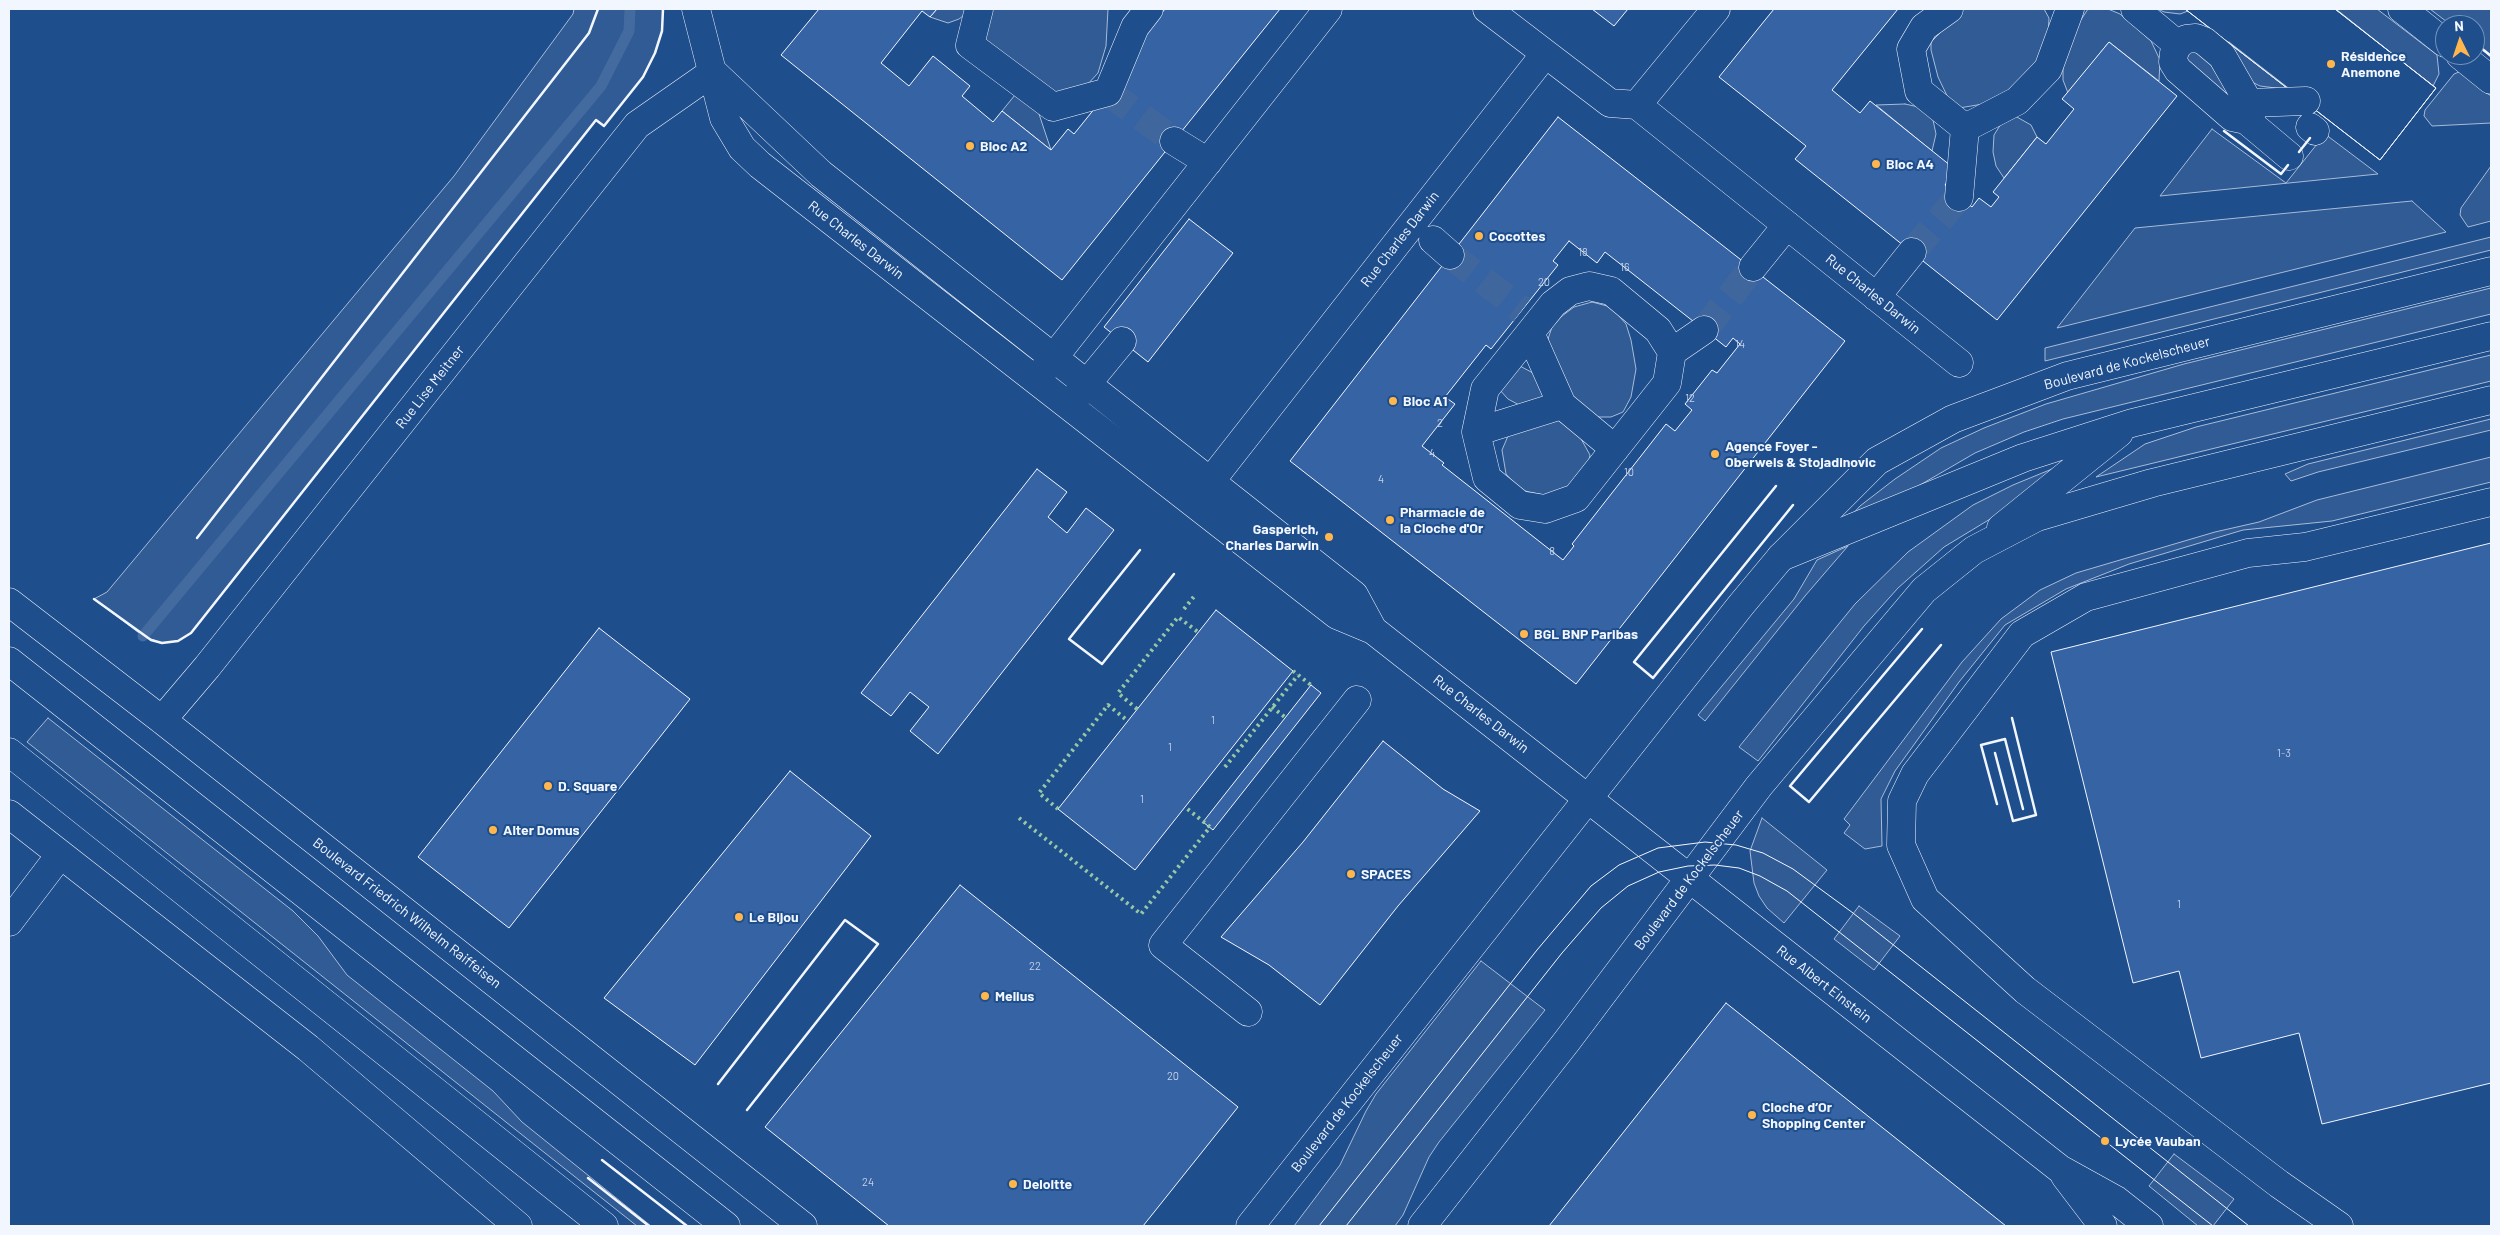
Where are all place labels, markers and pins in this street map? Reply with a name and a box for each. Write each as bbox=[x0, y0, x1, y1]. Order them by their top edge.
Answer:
place label: Résidence Anemone bbox=[2341, 48, 2406, 80]
marker: Résidence Anemone bbox=[2325, 58, 2337, 70]
place label: Bloc A2 bbox=[980, 138, 1027, 154]
marker: Bloc A2 bbox=[964, 140, 976, 152]
place label: Bloc A4 bbox=[1886, 156, 1934, 172]
marker: Bloc A4 bbox=[1870, 158, 1882, 170]
place label: Cocottes bbox=[1489, 228, 1545, 244]
marker: Cocottes bbox=[1473, 230, 1485, 242]
place label: Bloc A1 bbox=[1403, 393, 1448, 409]
marker: Bloc A1 bbox=[1387, 395, 1399, 407]
place label: Agence Foyer - Oberweis & Stojadinovic bbox=[1725, 438, 1876, 471]
marker: Agence Foyer - Oberweis & Stojadinovic bbox=[1709, 448, 1721, 460]
place label: Pharmacie de la Cloche d'Or bbox=[1400, 504, 1485, 536]
marker: Pharmacie de la Cloche d'Or bbox=[1384, 514, 1396, 526]
place label: Gasperich, Charles Darwin bbox=[1226, 521, 1319, 554]
marker: Gasperich, Charles Darwin bbox=[1323, 531, 1335, 543]
place label: BGL BNP Paribas bbox=[1534, 626, 1638, 642]
marker: BGL BNP Paribas bbox=[1518, 628, 1530, 640]
place label: D. Square bbox=[558, 778, 617, 794]
marker: D. Square bbox=[542, 780, 554, 792]
place label: Alter Domus bbox=[503, 822, 580, 838]
marker: Alter Domus bbox=[487, 824, 499, 836]
place label: SPACES bbox=[1361, 866, 1411, 882]
marker: SPACES bbox=[1345, 868, 1357, 880]
place label: Le Bijou bbox=[749, 909, 799, 925]
marker: Le Bijou bbox=[733, 911, 745, 923]
place label: Melius bbox=[995, 988, 1034, 1004]
marker: Melius bbox=[979, 990, 991, 1002]
place label: Cloche d’Or Shopping Center bbox=[1762, 1099, 1865, 1132]
marker: Cloche d’Or Shopping Center bbox=[1746, 1109, 1758, 1121]
place label: Lycée Vauban bbox=[2115, 1133, 2201, 1149]
marker: Lycée Vauban bbox=[2099, 1135, 2111, 1147]
place label: Deloitte bbox=[1023, 1176, 1072, 1192]
marker: Deloitte bbox=[1007, 1178, 1019, 1190]

